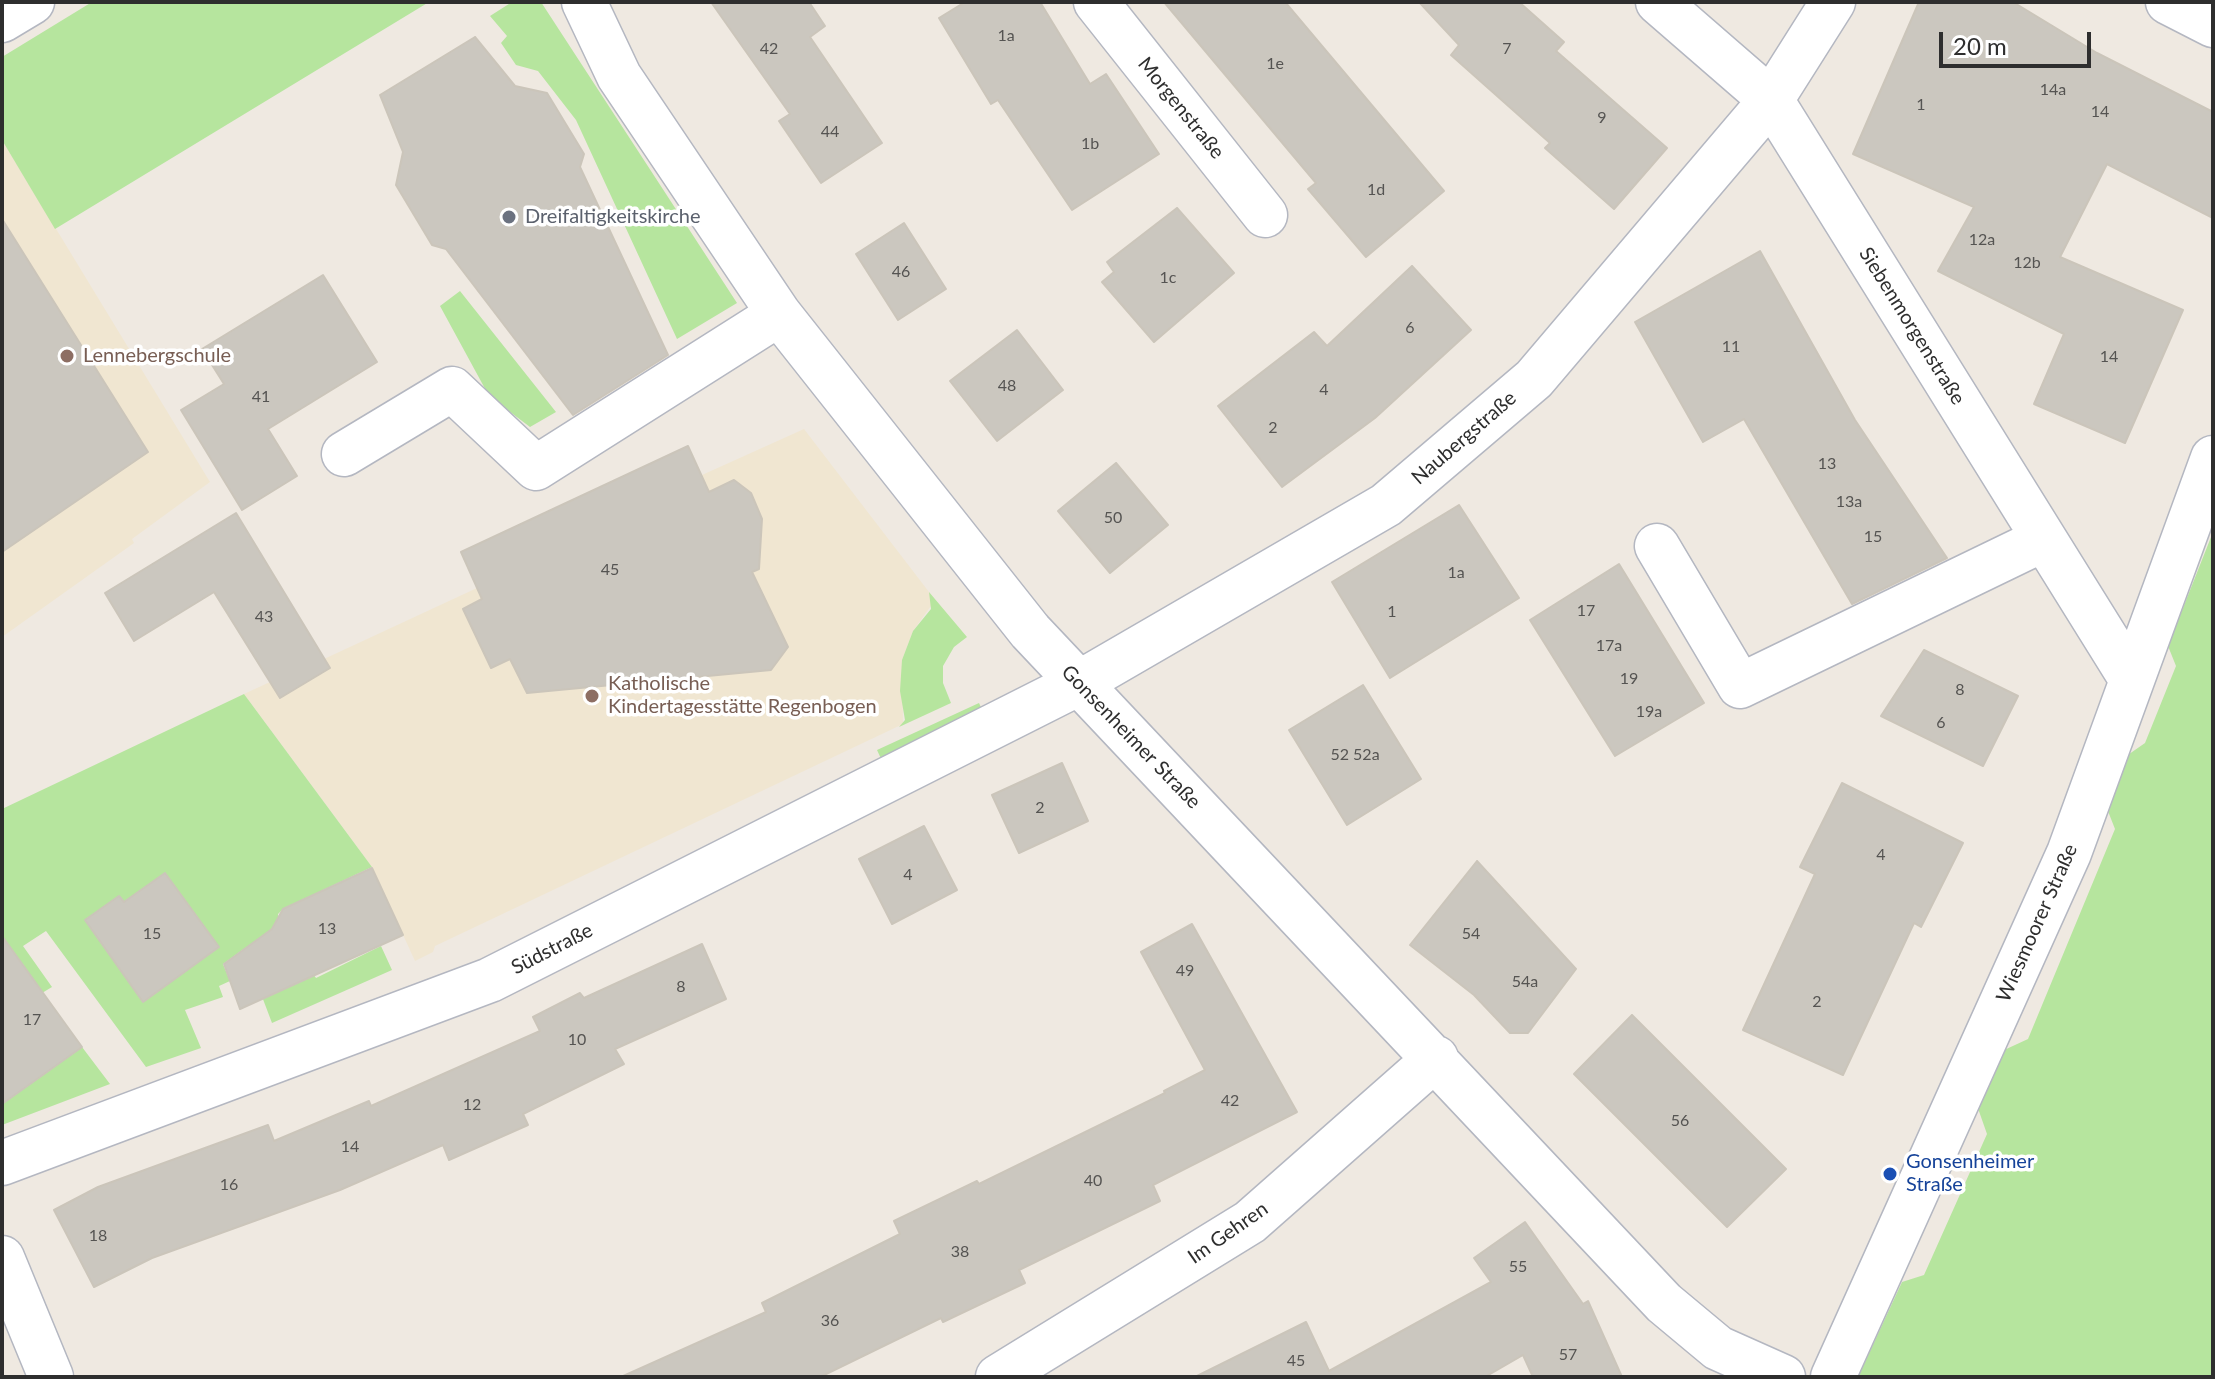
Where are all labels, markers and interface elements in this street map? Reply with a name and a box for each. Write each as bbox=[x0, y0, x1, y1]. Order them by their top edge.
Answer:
scale bar bbox=[1943, 16, 2095, 66]
house number: 1a bbox=[997, 26, 1015, 46]
text: 20 m bbox=[1953, 31, 2007, 60]
house number: 42 bbox=[760, 39, 778, 59]
house number: 7 bbox=[1502, 39, 1512, 59]
street label: Morgenstraße bbox=[1133, 52, 1229, 164]
house number: 1e bbox=[1266, 54, 1284, 74]
house number: 14a bbox=[2040, 80, 2066, 100]
house number: 1 bbox=[1916, 95, 1926, 115]
house number: 14 bbox=[2091, 102, 2109, 122]
house number: 9 bbox=[1597, 108, 1607, 128]
house number: 44 bbox=[821, 122, 839, 142]
house number: 1b bbox=[1081, 134, 1099, 154]
house number: 1d bbox=[1367, 180, 1385, 200]
place label: Dreifaltigkeitskirche bbox=[525, 205, 700, 229]
marker: Dreifaltigkeitskirche bbox=[500, 208, 518, 226]
house number: 12a bbox=[1969, 230, 1995, 250]
street label: Siebenmorgenstraße bbox=[1854, 243, 1970, 409]
house number: 12b bbox=[2013, 253, 2041, 273]
house number: 46 bbox=[892, 262, 910, 282]
house number: 1c bbox=[1160, 268, 1176, 288]
house number: 6 bbox=[1405, 318, 1415, 338]
house number: 11 bbox=[1722, 337, 1740, 357]
place label: Lennebergschule bbox=[83, 344, 231, 368]
marker: Lennebergschule bbox=[58, 347, 76, 365]
house number: 14 bbox=[2100, 347, 2118, 367]
house number: 48 bbox=[998, 376, 1016, 396]
house number: 4 bbox=[1319, 380, 1329, 400]
street label: Naubergstraße bbox=[1407, 386, 1521, 490]
house number: 41 bbox=[252, 387, 270, 407]
house number: 2 bbox=[1268, 418, 1278, 438]
house number: 13 bbox=[1818, 454, 1836, 474]
house number: 13a bbox=[1836, 492, 1862, 512]
house number: 50 bbox=[1104, 508, 1122, 528]
house number: 15 bbox=[1864, 527, 1882, 547]
house number: 45 bbox=[601, 560, 619, 580]
house number: 1a bbox=[1447, 563, 1465, 583]
house number: 17 bbox=[1577, 601, 1595, 621]
house number: 1 bbox=[1387, 602, 1397, 622]
house number: 43 bbox=[255, 607, 273, 627]
house number: 17a bbox=[1596, 636, 1622, 656]
street label: Gonsenheimer Straße bbox=[1056, 660, 1206, 814]
house number: 19 bbox=[1620, 669, 1638, 689]
place label: Katholische Kindertagesstätte Regenbogen bbox=[608, 672, 877, 719]
house number: 8 bbox=[1955, 680, 1965, 700]
marker: Katholische Kindertagesstätte Regenbogen bbox=[583, 687, 601, 705]
house number: 19a bbox=[1636, 702, 1662, 722]
house number: 6 bbox=[1936, 713, 1946, 733]
house number: 52 52a bbox=[1330, 745, 1380, 765]
house number: 2 bbox=[1035, 798, 1045, 818]
street label: Wiesmoorer Straße bbox=[1991, 840, 2083, 1006]
house number: 4 bbox=[1876, 845, 1886, 865]
house number: 4 bbox=[903, 865, 913, 885]
street label: Südstraße bbox=[507, 918, 597, 980]
house number: 13 bbox=[318, 919, 336, 939]
house number: 15 bbox=[143, 924, 161, 944]
house number: 54 bbox=[1462, 924, 1480, 944]
house number: 49 bbox=[1176, 961, 1194, 981]
house number: 54a bbox=[1512, 972, 1538, 992]
house number: 8 bbox=[676, 977, 686, 997]
house number: 2 bbox=[1812, 992, 1822, 1012]
house number: 17 bbox=[23, 1010, 41, 1030]
house number: 10 bbox=[568, 1030, 586, 1050]
house number: 42 bbox=[1221, 1091, 1239, 1111]
house number: 12 bbox=[463, 1095, 481, 1115]
house number: 56 bbox=[1671, 1111, 1689, 1131]
house number: 14 bbox=[341, 1137, 359, 1157]
place label: Gonsenheimer Straße bbox=[1906, 1150, 2034, 1197]
marker: Gonsenheimer Straße bbox=[1881, 1165, 1899, 1183]
house number: 40 bbox=[1084, 1171, 1102, 1191]
house number: 16 bbox=[220, 1175, 238, 1195]
street label: Im Gehren bbox=[1184, 1197, 1272, 1269]
house number: 18 bbox=[89, 1226, 107, 1246]
house number: 38 bbox=[951, 1242, 969, 1262]
house number: 55 bbox=[1509, 1257, 1527, 1277]
house number: 36 bbox=[821, 1311, 839, 1331]
house number: 57 bbox=[1559, 1345, 1577, 1365]
house number: 45 bbox=[1287, 1351, 1305, 1371]

